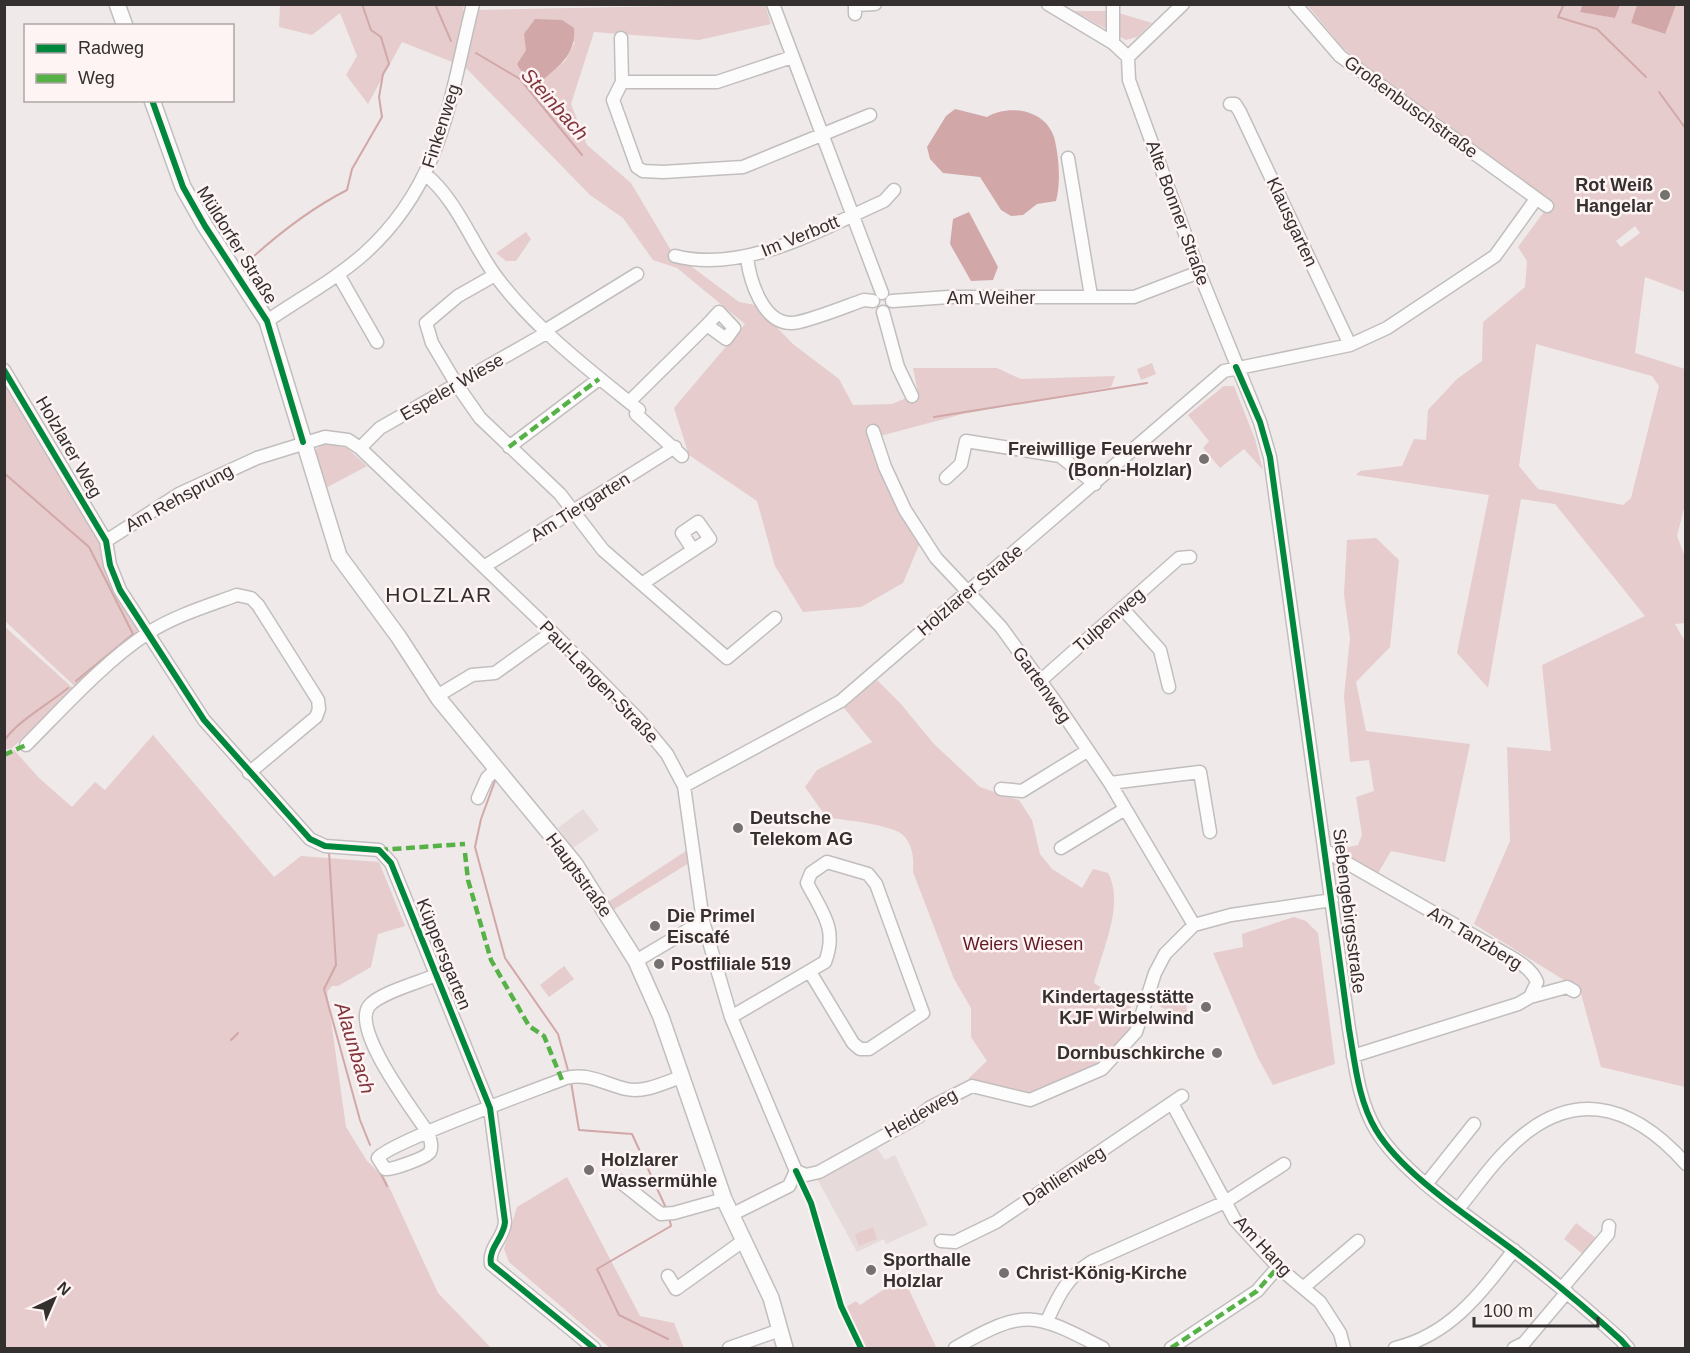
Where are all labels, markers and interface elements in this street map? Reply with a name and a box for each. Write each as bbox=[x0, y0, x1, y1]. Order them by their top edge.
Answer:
legend bbox=[24, 24, 234, 102]
text: Radweg bbox=[78, 38, 144, 58]
street label: Großenbuschstraße bbox=[1340, 52, 1482, 162]
water label: Steinbach bbox=[517, 64, 593, 144]
text: Weg bbox=[78, 68, 115, 88]
street label: Finkenweg bbox=[418, 82, 464, 170]
street label: Alte Bonner Straße bbox=[1142, 138, 1214, 288]
street label: Klausgarten bbox=[1263, 174, 1321, 270]
place label: Rot Weiß Hangelar bbox=[1575, 175, 1653, 216]
street label: Müldorfer Straße bbox=[193, 182, 281, 308]
marker: Rot Weiß Hangelar bbox=[1658, 188, 1672, 202]
street label: Im Verbott bbox=[758, 211, 842, 261]
street label: Am Weiher bbox=[947, 288, 1035, 308]
street label: Espeler Wiese bbox=[397, 349, 507, 425]
street label: Holzlarer Weg bbox=[32, 393, 106, 501]
place label: Freiwillige Feuerwehr (Bonn-Holzlar) bbox=[1008, 439, 1192, 480]
marker: Freiwillige Feuerwehr (Bonn-Holzlar) bbox=[1197, 452, 1211, 466]
street label: Am Rehsprung bbox=[122, 460, 236, 536]
street label: Am Tiergarten bbox=[527, 469, 633, 545]
street label: Holzlarer Straße bbox=[913, 540, 1027, 640]
district label: HOLZLAR bbox=[385, 583, 493, 606]
street label: Tulpenweg bbox=[1069, 584, 1149, 656]
street label: Paul-Langen-Straße bbox=[536, 617, 662, 747]
street label: Gartenweg bbox=[1009, 643, 1075, 727]
place label: Deutsche Telekom AG bbox=[750, 808, 853, 849]
marker: Deutsche Telekom AG bbox=[731, 821, 745, 835]
street label: Siebengebirgsstraße bbox=[1329, 827, 1369, 995]
street label: Hauptstraße bbox=[542, 829, 616, 921]
street label: Küppersgarten bbox=[413, 896, 475, 1012]
street label: Am Tanzberg bbox=[1425, 902, 1525, 974]
place label: Die Primel Eiscafé bbox=[667, 906, 755, 947]
marker: Die Primel Eiscafé bbox=[648, 919, 662, 933]
park label: Weiers Wiesen bbox=[963, 934, 1083, 954]
place label: Postfiliale 519 bbox=[671, 954, 791, 974]
marker: Postfiliale 519 bbox=[652, 957, 666, 971]
place label: Kindertagesstätte KJF Wirbelwind bbox=[1042, 987, 1194, 1028]
water label: Alaunbach bbox=[330, 999, 379, 1096]
marker: Kindertagesstätte KJF Wirbelwind bbox=[1199, 1000, 1213, 1014]
place label: Dornbuschkirche bbox=[1057, 1043, 1205, 1063]
marker: Dornbuschkirche bbox=[1210, 1046, 1224, 1060]
street label: Heideweg bbox=[881, 1084, 961, 1142]
street label: Dahlienweg bbox=[1019, 1142, 1109, 1210]
place label: Holzlarer Wassermühle bbox=[601, 1150, 717, 1191]
marker: Holzlarer Wassermühle bbox=[582, 1163, 596, 1177]
street label: Am Hang bbox=[1230, 1212, 1296, 1280]
place label: Sporthalle Holzlar bbox=[883, 1250, 971, 1291]
marker: Sporthalle Holzlar bbox=[864, 1263, 878, 1277]
place label: Christ-König-Kirche bbox=[1016, 1263, 1187, 1283]
marker: Christ-König-Kirche bbox=[997, 1266, 1011, 1280]
north arrow bbox=[24, 1269, 84, 1329]
text: N bbox=[54, 1278, 74, 1299]
scale bar bbox=[1474, 1290, 1598, 1328]
text: 100 m bbox=[1483, 1301, 1533, 1321]

